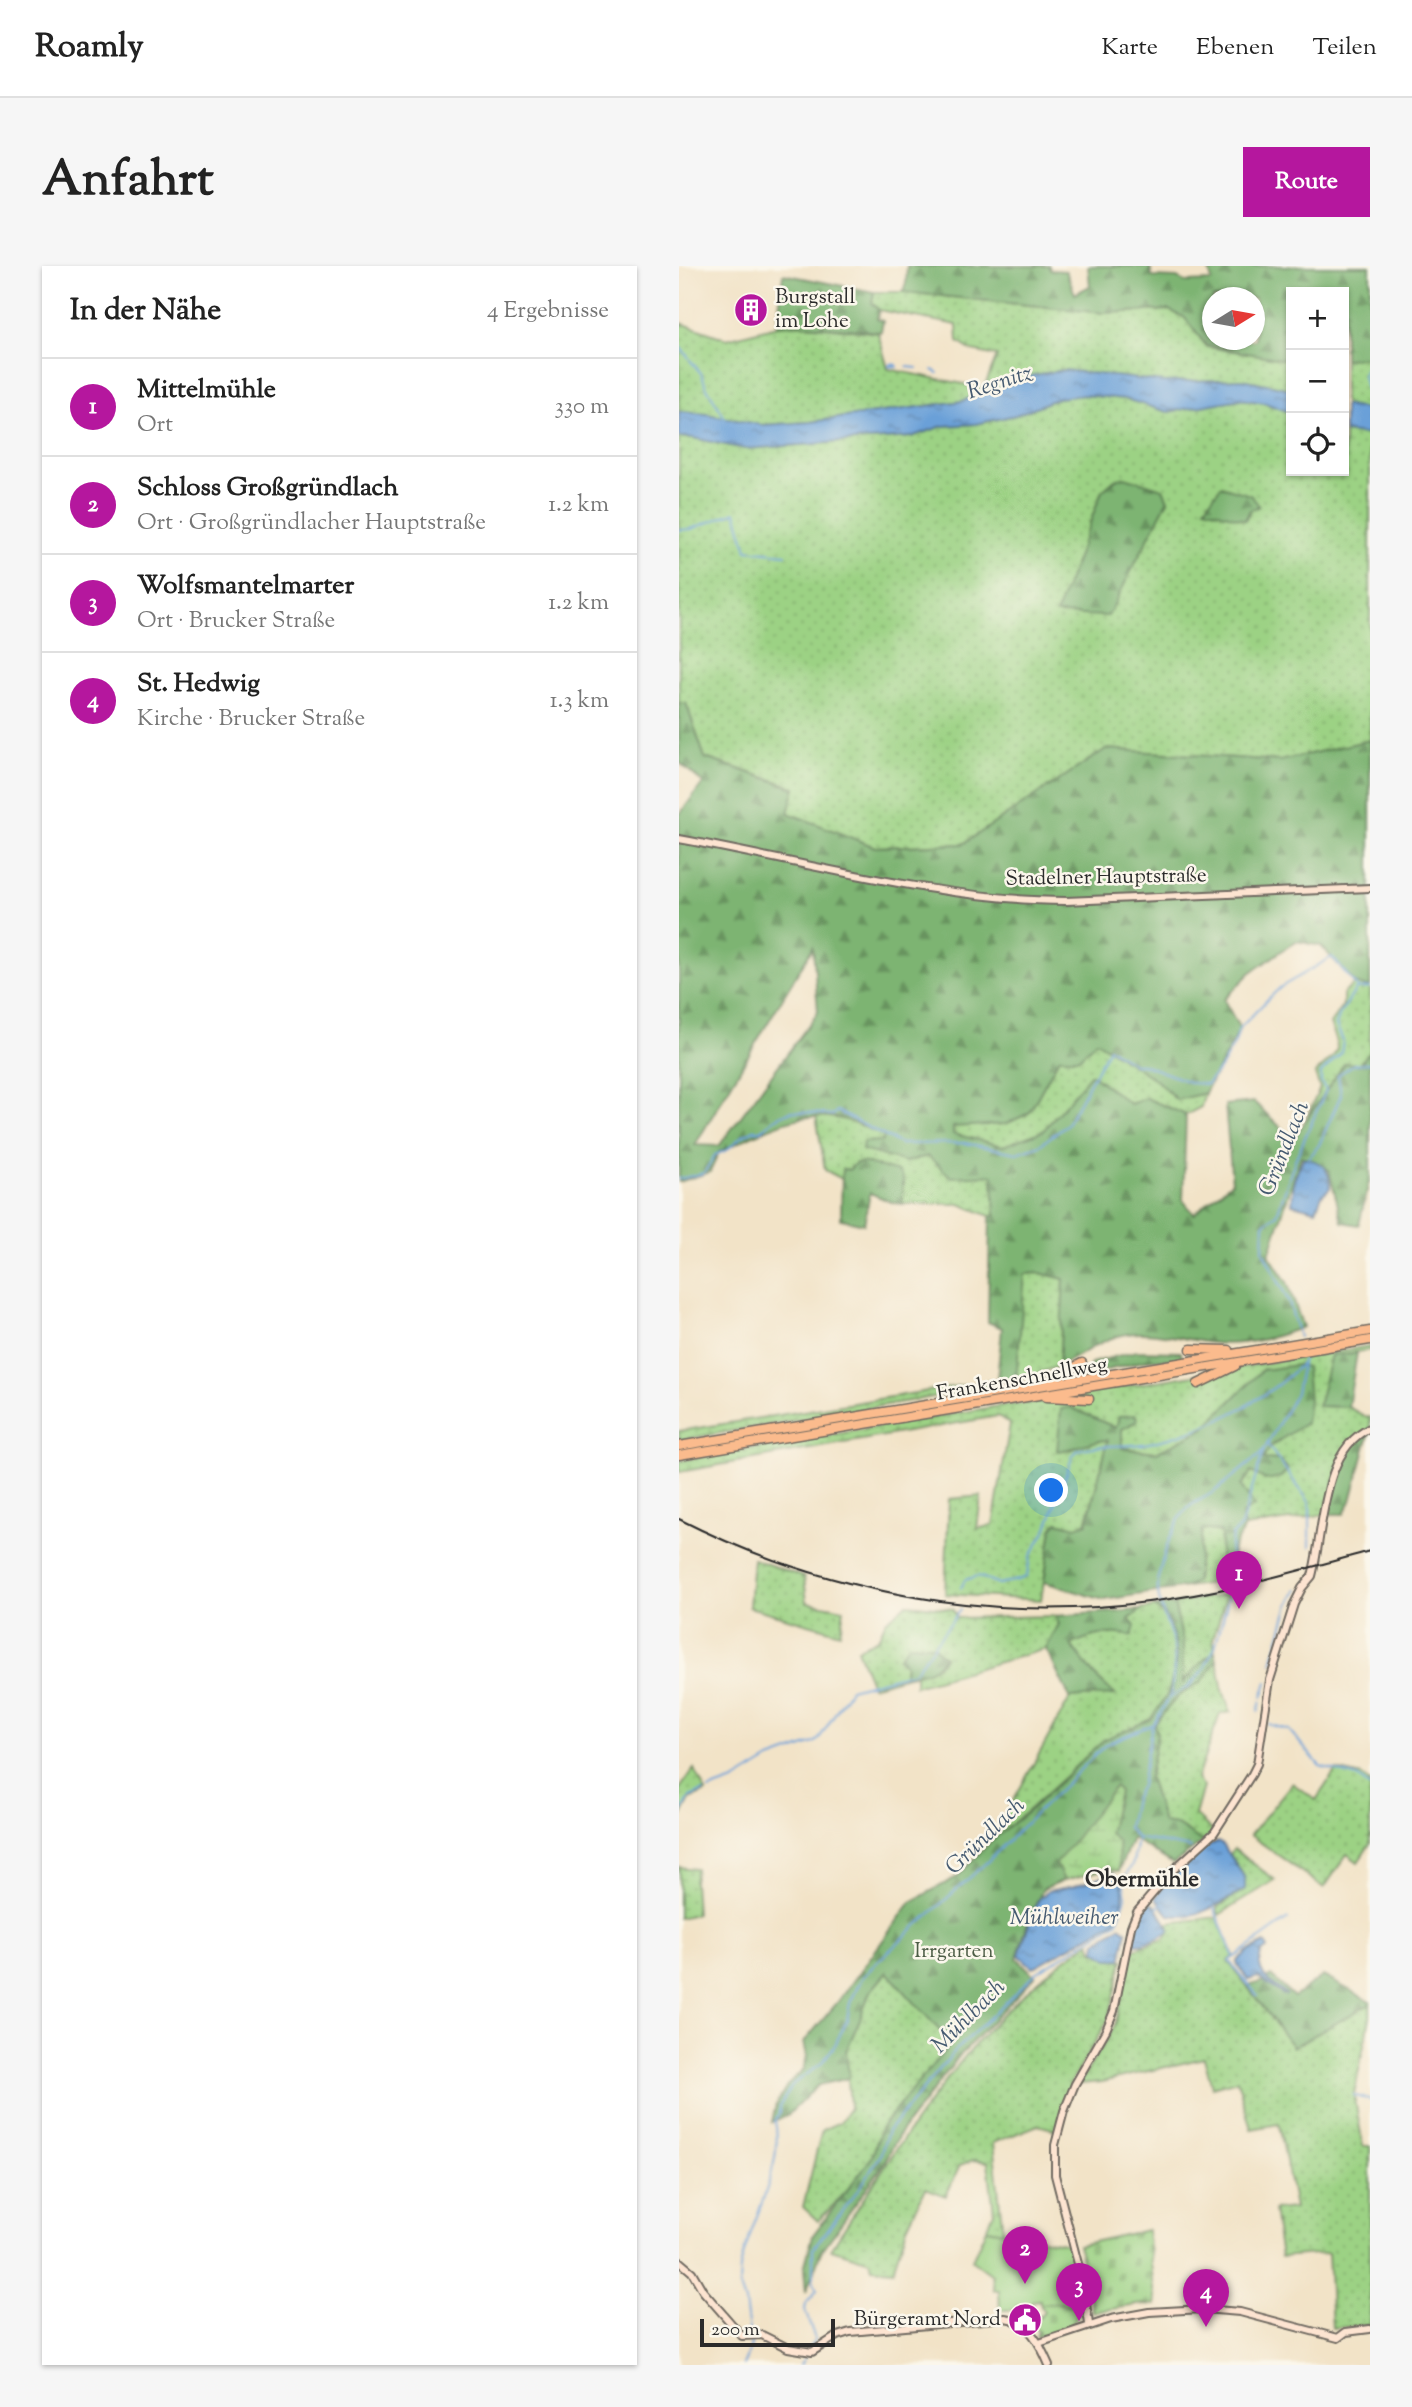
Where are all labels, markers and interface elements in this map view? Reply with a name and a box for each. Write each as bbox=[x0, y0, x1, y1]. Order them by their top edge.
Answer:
text: Roamly bbox=[35, 24, 144, 72]
text: Karte bbox=[1101, 31, 1158, 65]
text: Ebenen bbox=[1196, 31, 1274, 65]
text: Teilen bbox=[1312, 31, 1377, 65]
text: Anfahrt bbox=[42, 147, 214, 217]
button: Route bbox=[1243, 147, 1370, 217]
place label: Burgstall im Lohe bbox=[775, 283, 855, 337]
north arrow bbox=[1202, 287, 1265, 350]
map controls bbox=[1286, 287, 1349, 476]
button: + bbox=[1286, 287, 1349, 350]
text: In der Nähe bbox=[70, 290, 221, 333]
building icon: Burgstall im Lohe bbox=[732, 291, 770, 329]
text: 4 Ergebnisse bbox=[487, 295, 609, 328]
button: − bbox=[1286, 350, 1349, 413]
water label: Regnitz bbox=[963, 357, 1037, 409]
text: Mittelmühle bbox=[137, 372, 276, 409]
text: 1 bbox=[89, 391, 97, 424]
text: 330 m bbox=[555, 391, 609, 424]
text: Ort bbox=[137, 409, 173, 442]
button: locate bbox=[1286, 413, 1349, 476]
text: Schloss Großgründlach bbox=[137, 470, 398, 507]
text: 2 bbox=[88, 489, 98, 522]
text: 1.2 km bbox=[548, 489, 609, 522]
text: Ort · Großgründlacher Hauptstraße bbox=[137, 507, 486, 540]
text: Wolfsmantelmarter bbox=[137, 568, 354, 605]
text: 3 bbox=[88, 587, 98, 620]
text: 1.2 km bbox=[548, 587, 609, 620]
text: Ort · Brucker Straße bbox=[137, 605, 335, 638]
text: St. Hedwig bbox=[137, 666, 260, 703]
text: 4 bbox=[87, 685, 99, 718]
text: 1.3 km bbox=[550, 685, 609, 718]
text: Kirche · Brucker Straße bbox=[137, 703, 365, 736]
street label: Stadelner Hauptstraße bbox=[1005, 861, 1207, 895]
water label: Gründlach bbox=[1251, 1097, 1319, 1201]
street label: Frankenschnellweg bbox=[934, 1350, 1110, 1410]
your location bbox=[1034, 1473, 1068, 1507]
pin: 1 bbox=[1216, 1551, 1262, 1609]
water label: Gründlach bbox=[939, 1791, 1033, 1883]
district label: Obermühle bbox=[1085, 1864, 1199, 1897]
water label: Mühlweiher bbox=[1009, 1902, 1119, 1935]
park label: Irrgarten bbox=[914, 1937, 994, 1967]
water label: Mühlbach bbox=[924, 1972, 1014, 2062]
pin: 2 bbox=[1002, 2226, 1048, 2284]
pin: 3 bbox=[1056, 2263, 1102, 2321]
pin: 4 bbox=[1183, 2269, 1229, 2327]
public building icon: Bürgeramt Nord bbox=[1006, 2301, 1044, 2339]
place label: Bürgeramt Nord bbox=[854, 2305, 1001, 2335]
scale bar bbox=[700, 2316, 835, 2348]
text: 200 m bbox=[711, 2317, 760, 2344]

